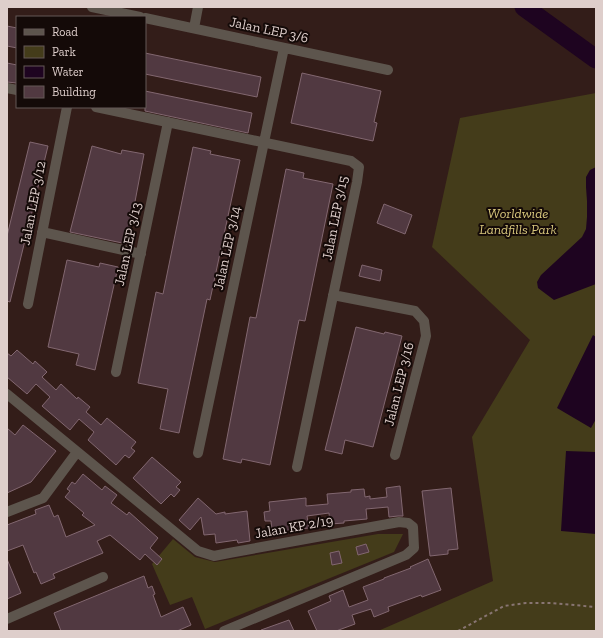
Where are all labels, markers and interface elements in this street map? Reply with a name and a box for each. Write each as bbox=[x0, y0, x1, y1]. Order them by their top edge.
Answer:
street label: Jalan LEP 3/6 bbox=[228, 13, 310, 47]
legend bbox=[16, 16, 146, 108]
text: Road bbox=[52, 25, 78, 39]
text: Park bbox=[52, 45, 77, 59]
text: Water bbox=[52, 65, 84, 79]
text: Building bbox=[52, 85, 96, 99]
street label: Jalan LEP 3/12 bbox=[17, 159, 49, 247]
street label: Jalan LEP 3/15 bbox=[319, 174, 351, 262]
street label: Jalan LEP 3/13 bbox=[111, 200, 145, 287]
street label: Jalan LEP 3/14 bbox=[210, 204, 244, 292]
park label: Worldwide Landfills Park bbox=[479, 205, 557, 238]
street label: Jalan LEP 3/16 bbox=[380, 340, 418, 428]
street label: Jalan KP 2/19 bbox=[254, 512, 334, 542]

